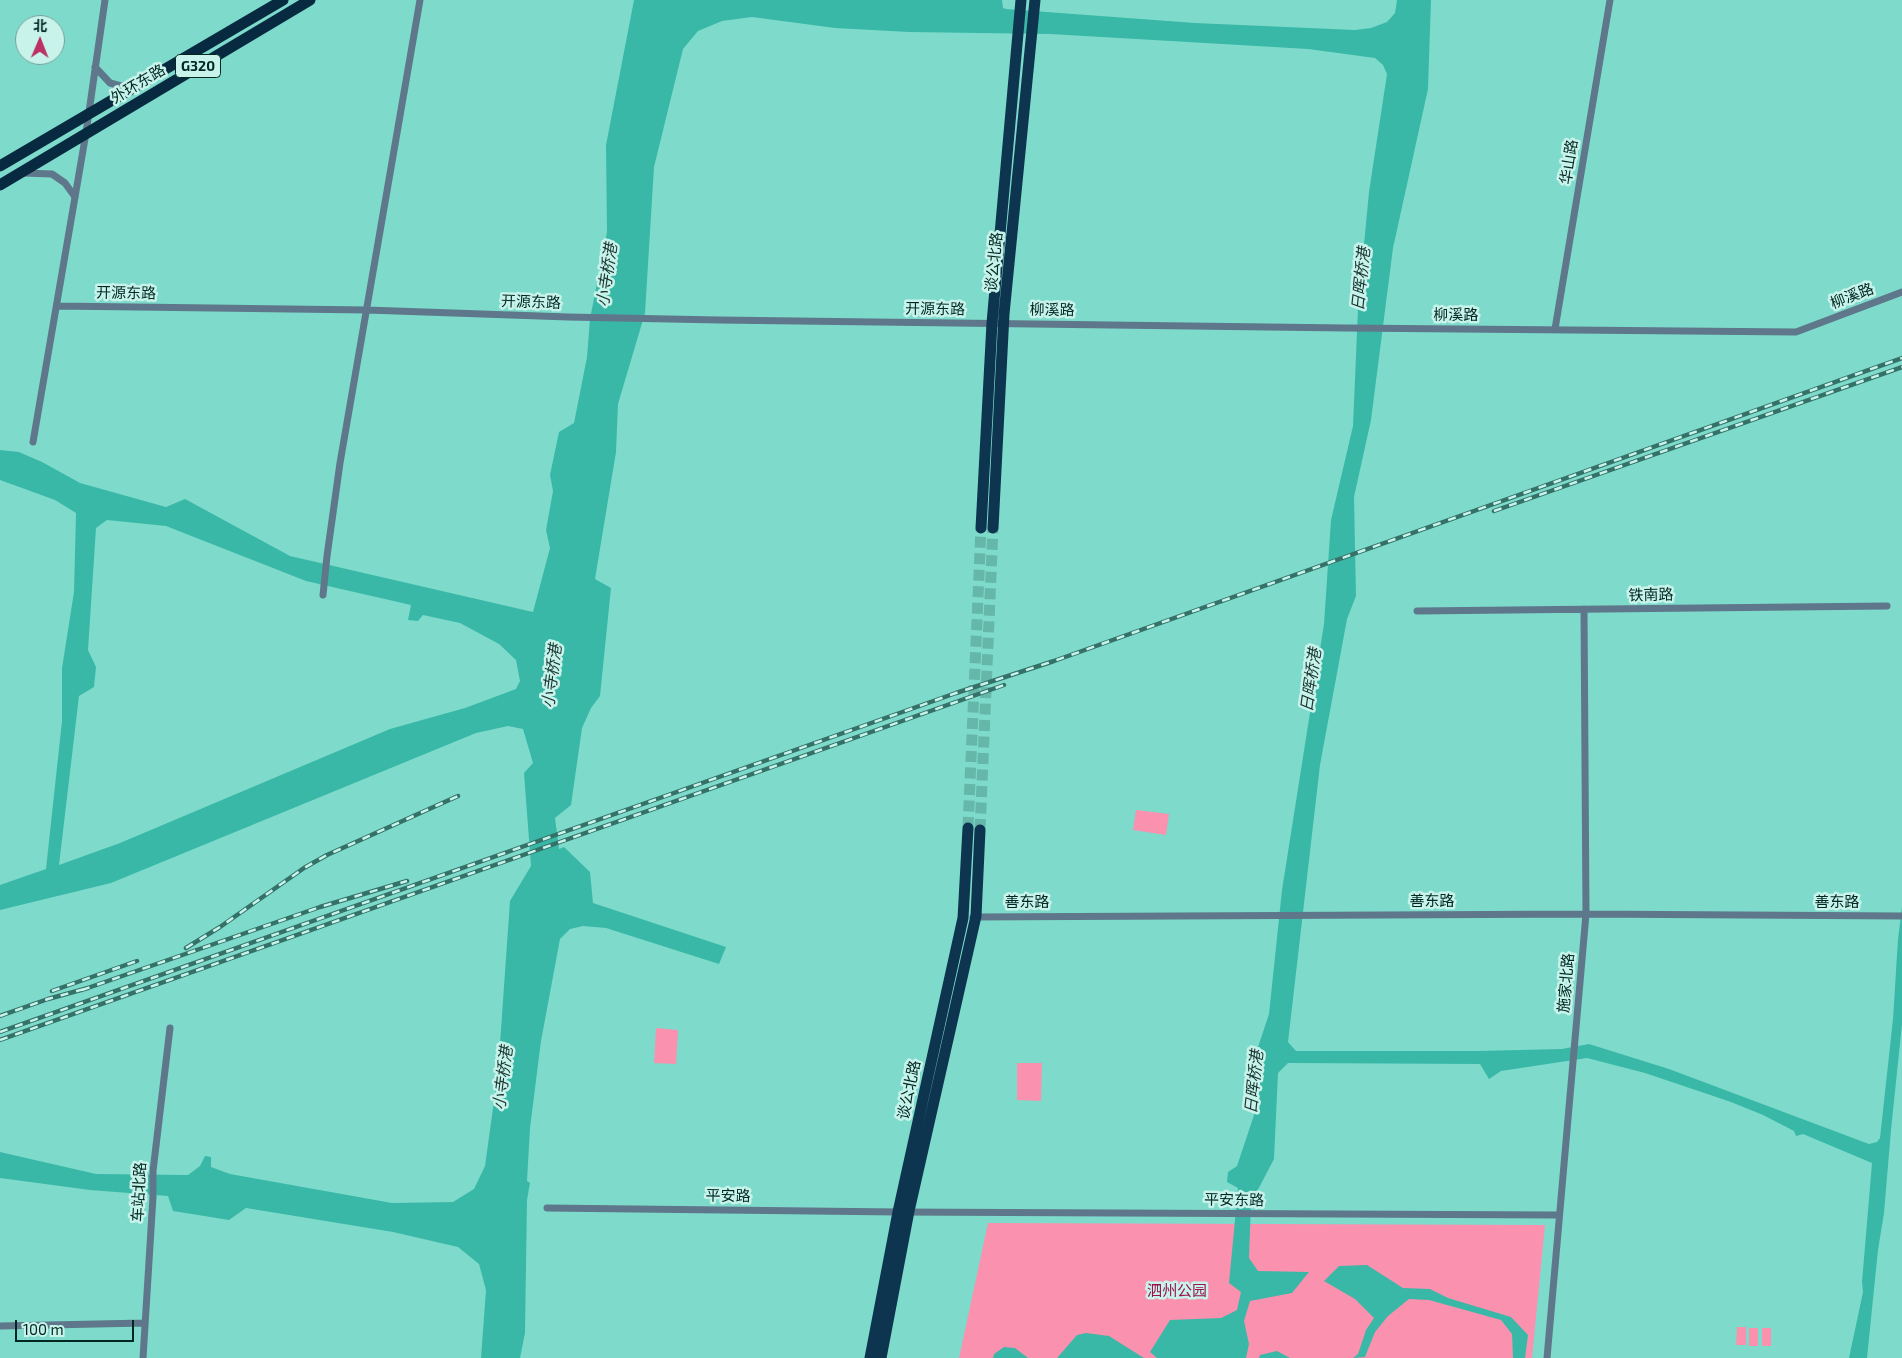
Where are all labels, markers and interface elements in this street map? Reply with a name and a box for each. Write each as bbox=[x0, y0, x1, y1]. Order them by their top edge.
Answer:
north arrow bbox=[15, 15, 65, 65]
text: 北 bbox=[33, 17, 47, 34]
road number: G320 bbox=[176, 54, 220, 78]
street label: 外环东路 bbox=[108, 61, 168, 107]
street label: 华山路 bbox=[1557, 138, 1581, 186]
street label: 谈公北路 bbox=[982, 231, 1006, 293]
water label: 小寺桥港 bbox=[593, 242, 621, 308]
water label: 日晖桥港 bbox=[1348, 246, 1374, 312]
street label: 柳溪路 bbox=[1828, 280, 1876, 312]
street label: 开源东路 bbox=[96, 283, 156, 303]
street label: 开源东路 bbox=[501, 292, 561, 312]
street label: 开源东路 bbox=[905, 299, 965, 319]
street label: 柳溪路 bbox=[1029, 301, 1075, 319]
street label: 柳溪路 bbox=[1434, 306, 1478, 324]
street label: 铁南路 bbox=[1628, 586, 1674, 604]
water label: 小寺桥港 bbox=[539, 643, 565, 709]
water label: 日晖桥港 bbox=[1297, 647, 1325, 713]
street label: 善东路 bbox=[1410, 892, 1454, 910]
street label: 善东路 bbox=[1005, 893, 1049, 911]
street label: 善东路 bbox=[1815, 893, 1859, 911]
street label: 施家北路 bbox=[1554, 952, 1578, 1014]
water label: 小寺桥港 bbox=[490, 1045, 516, 1111]
water label: 日晖桥港 bbox=[1241, 1049, 1267, 1115]
street label: 谈公北路 bbox=[894, 1059, 924, 1121]
street label: 车站北路 bbox=[128, 1162, 150, 1222]
street label: 平安路 bbox=[705, 1187, 751, 1205]
street label: 平安东路 bbox=[1204, 1190, 1264, 1210]
park label: 泗州公园 bbox=[1147, 1282, 1207, 1300]
scale bar bbox=[18, 1310, 136, 1342]
text: 100 m bbox=[23, 1320, 64, 1338]

